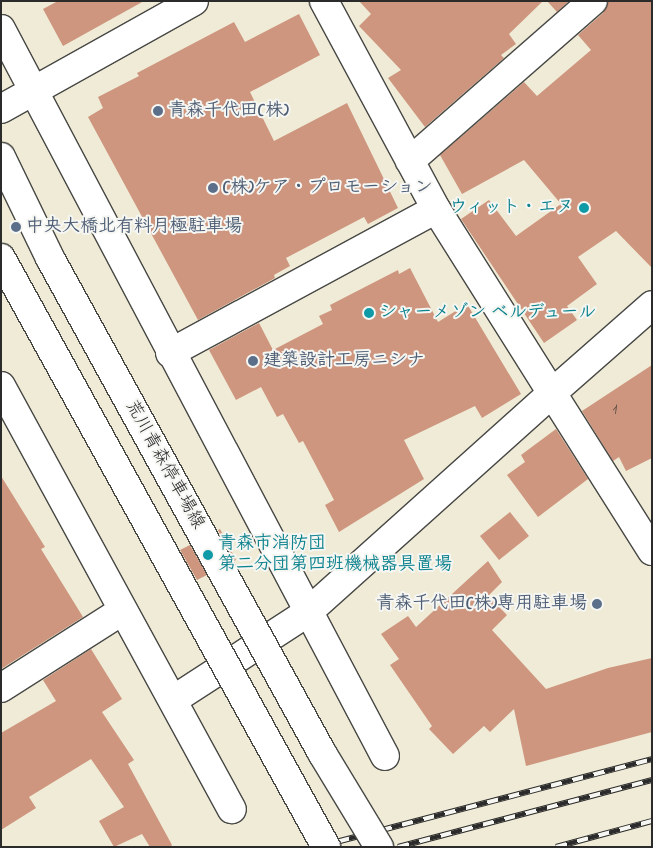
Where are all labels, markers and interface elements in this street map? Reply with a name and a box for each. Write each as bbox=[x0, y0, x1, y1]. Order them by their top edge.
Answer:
place label: 青森千代田(株) bbox=[168, 100, 289, 122]
marker: 青森千代田(株) bbox=[152, 105, 164, 117]
place label: (株)ケア・プロモーション bbox=[223, 177, 434, 199]
marker: (株)ケア・プロモーション bbox=[207, 182, 219, 194]
place label: ウィット・エヌ bbox=[448, 197, 574, 219]
marker: ウィット・エヌ bbox=[578, 202, 590, 214]
place label: 中央大橋北有料月極駐車場 bbox=[26, 216, 242, 238]
marker: 中央大橋北有料月極駐車場 bbox=[10, 221, 22, 233]
place label: シャーメゾン ベルデュール bbox=[379, 302, 599, 324]
marker: シャーメゾン ベルデュール bbox=[363, 307, 375, 319]
place label: 建築設計工房ニシナ bbox=[263, 350, 425, 372]
marker: 建築設計工房ニシナ bbox=[247, 355, 259, 367]
street label: 荒川青森停車場線 bbox=[120, 397, 208, 533]
house number: 1 bbox=[613, 401, 617, 419]
place label: 青森市消防団 第二分団第四班機械器具置場 bbox=[218, 534, 452, 576]
marker: 青森市消防団 第二分団第四班機械器具置場 bbox=[202, 549, 214, 561]
place label: 青森千代田(株)専用駐車場 bbox=[376, 593, 587, 615]
marker: 青森千代田(株)専用駐車場 bbox=[591, 598, 603, 610]

